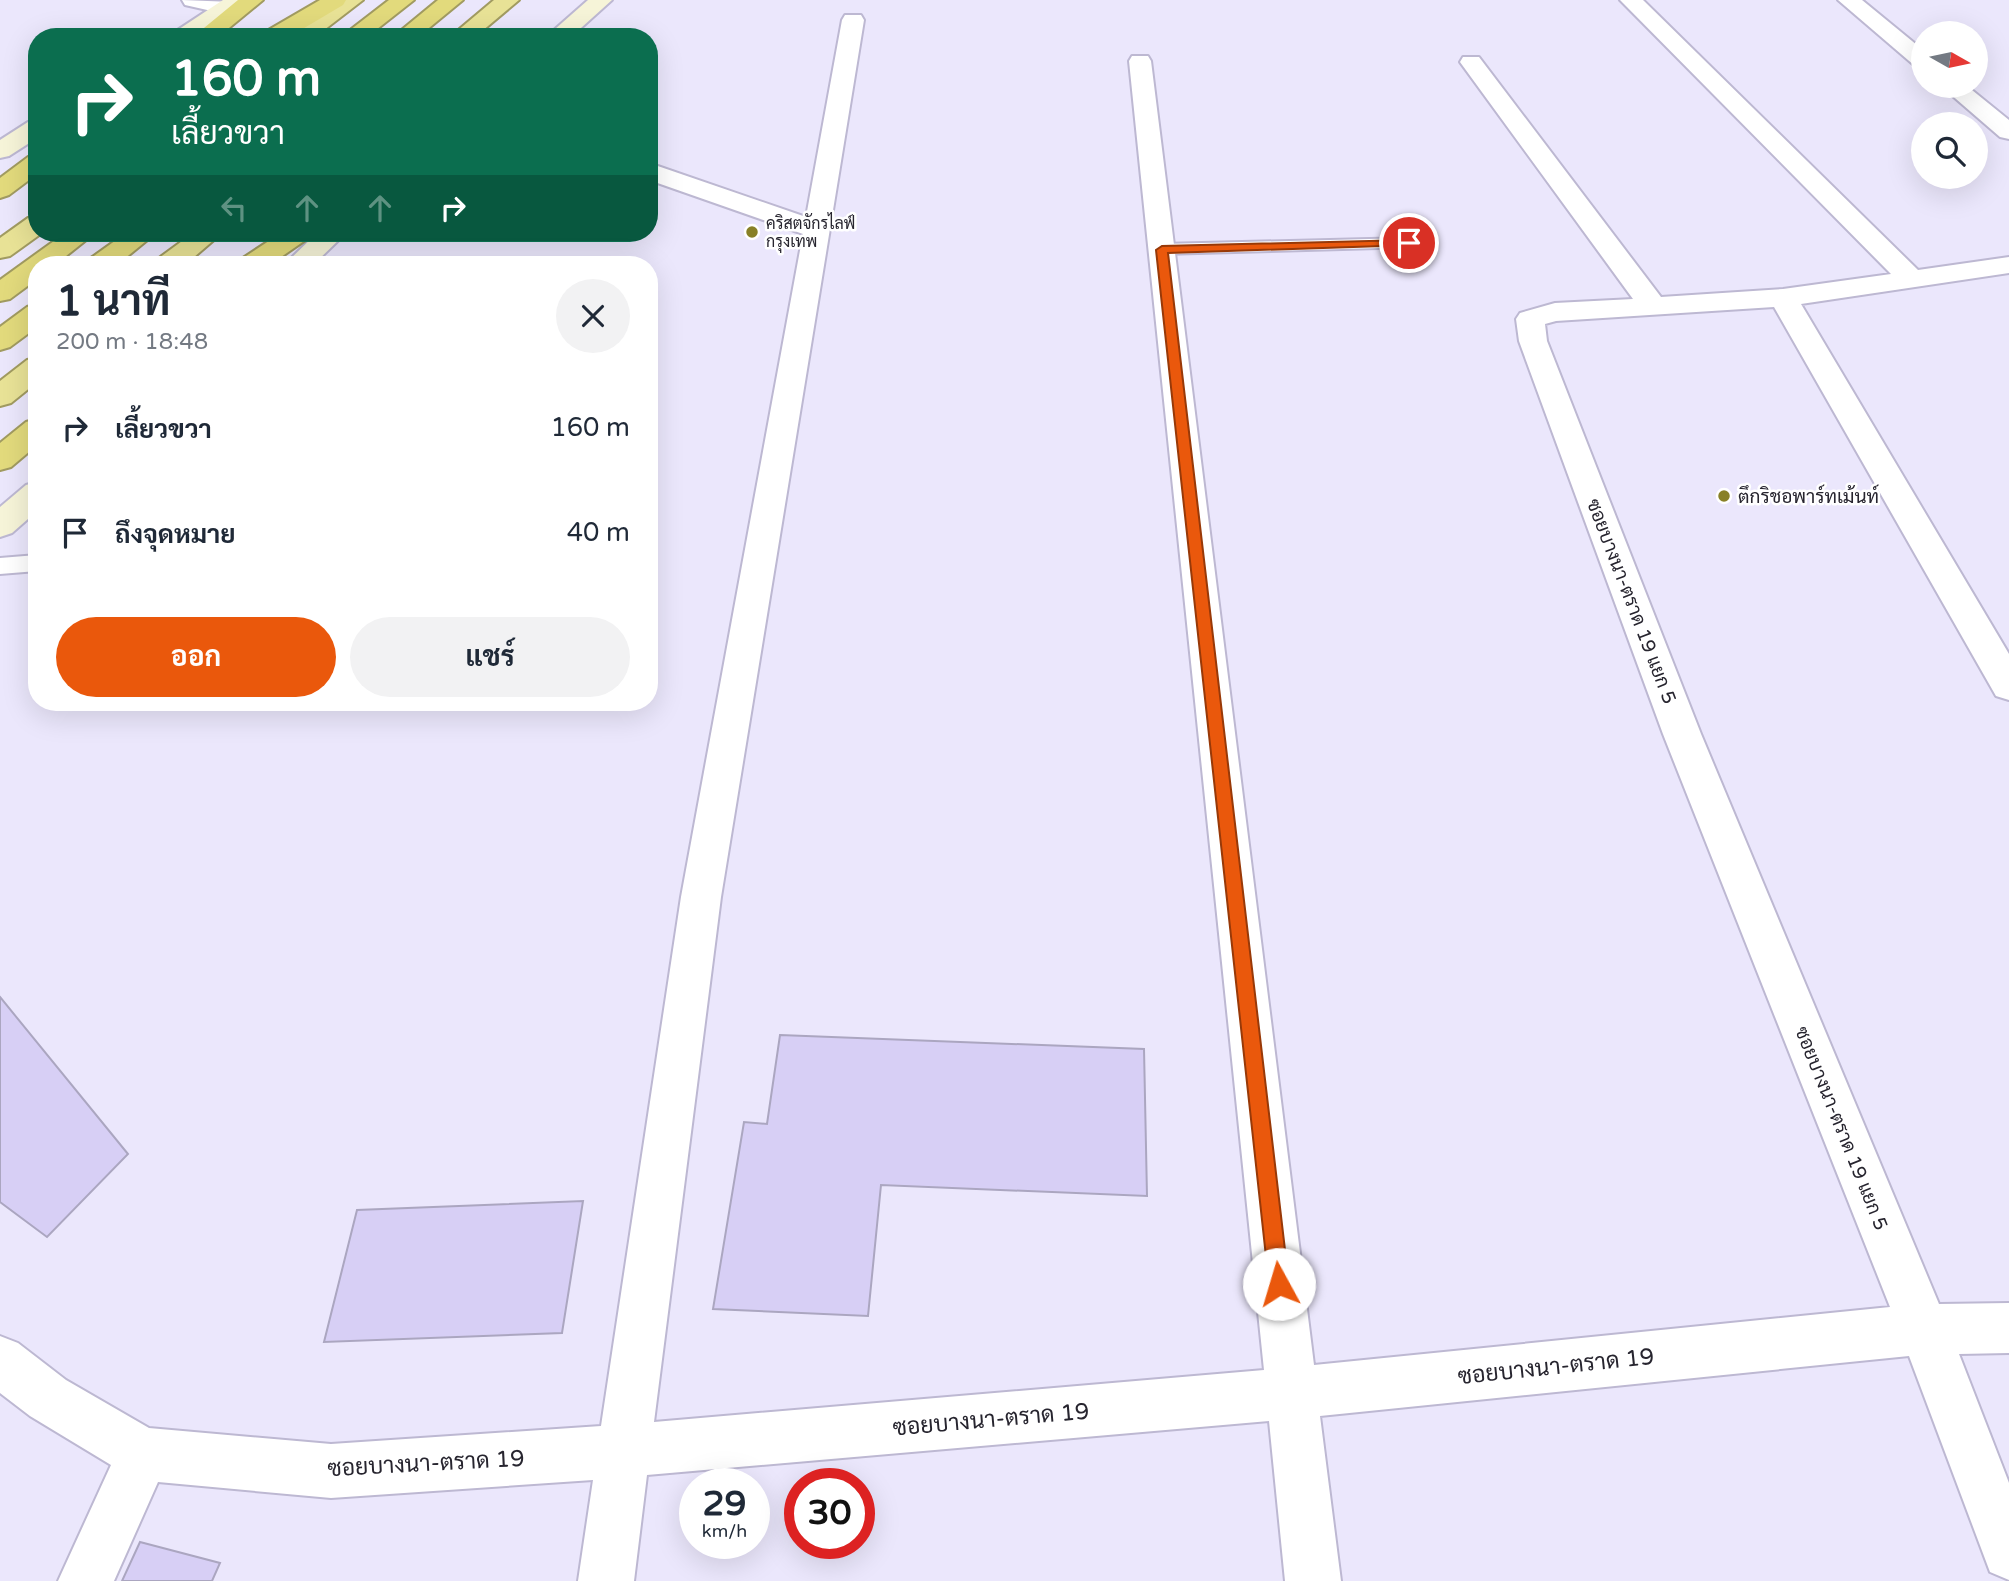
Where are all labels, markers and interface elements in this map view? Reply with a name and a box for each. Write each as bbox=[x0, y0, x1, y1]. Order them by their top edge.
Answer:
north arrow bbox=[1911, 21, 1988, 98]
map controls bbox=[1911, 21, 1988, 189]
text: 160 m bbox=[171, 50, 321, 109]
icon: right bbox=[56, 56, 147, 147]
button: search bbox=[1911, 112, 1988, 189]
text: เลี้ยวขวา bbox=[171, 115, 285, 153]
icon: left bbox=[215, 189, 253, 227]
icon: ahead bbox=[288, 189, 326, 227]
icon: ahead bbox=[361, 189, 399, 227]
icon: right bbox=[434, 189, 472, 227]
place label: คริสตจักรไลฟ์ กรุงเทพ bbox=[766, 212, 855, 253]
pin bbox=[1379, 213, 1439, 273]
marker: คริสตจักรไลฟ์ กรุงเทพ bbox=[744, 224, 760, 240]
icon: arrive bbox=[1390, 224, 1428, 262]
text: 1 นาที bbox=[56, 276, 171, 327]
button: close bbox=[556, 279, 630, 353]
text: 200 m · 18:48 bbox=[56, 328, 208, 356]
icon: right bbox=[56, 409, 94, 447]
text: 160 m bbox=[550, 412, 630, 443]
text: เลี้ยวขวา bbox=[115, 414, 212, 445]
place label: ตึกริชอพาร์ทเม้นท์ bbox=[1738, 484, 1879, 508]
marker: ตึกริชอพาร์ทเม้นท์ bbox=[1716, 488, 1732, 504]
street label: ซอยบางนา-ตราด 19 แยก 5 bbox=[1582, 496, 1680, 707]
icon: arrive bbox=[56, 514, 94, 552]
text: 40 m bbox=[567, 517, 630, 548]
text: ถึงจุดหมาย bbox=[115, 519, 236, 550]
button: ออก bbox=[56, 617, 336, 697]
button: แชร์ bbox=[350, 617, 630, 697]
street label: ซอยบางนา-ตราด 19 แยก 5 bbox=[1790, 1023, 1892, 1233]
position arrow bbox=[1242, 1247, 1316, 1321]
street label: ซอยบางนา-ตราด 19 bbox=[1457, 1343, 1656, 1391]
street label: ซอยบางนา-ตราด 19 bbox=[892, 1397, 1091, 1443]
street label: ซอยบางนา-ตราด 19 bbox=[327, 1445, 525, 1483]
speed limit sign: 30 bbox=[784, 1468, 875, 1559]
text: 29 bbox=[703, 1483, 746, 1525]
text: km/h bbox=[702, 1520, 747, 1542]

